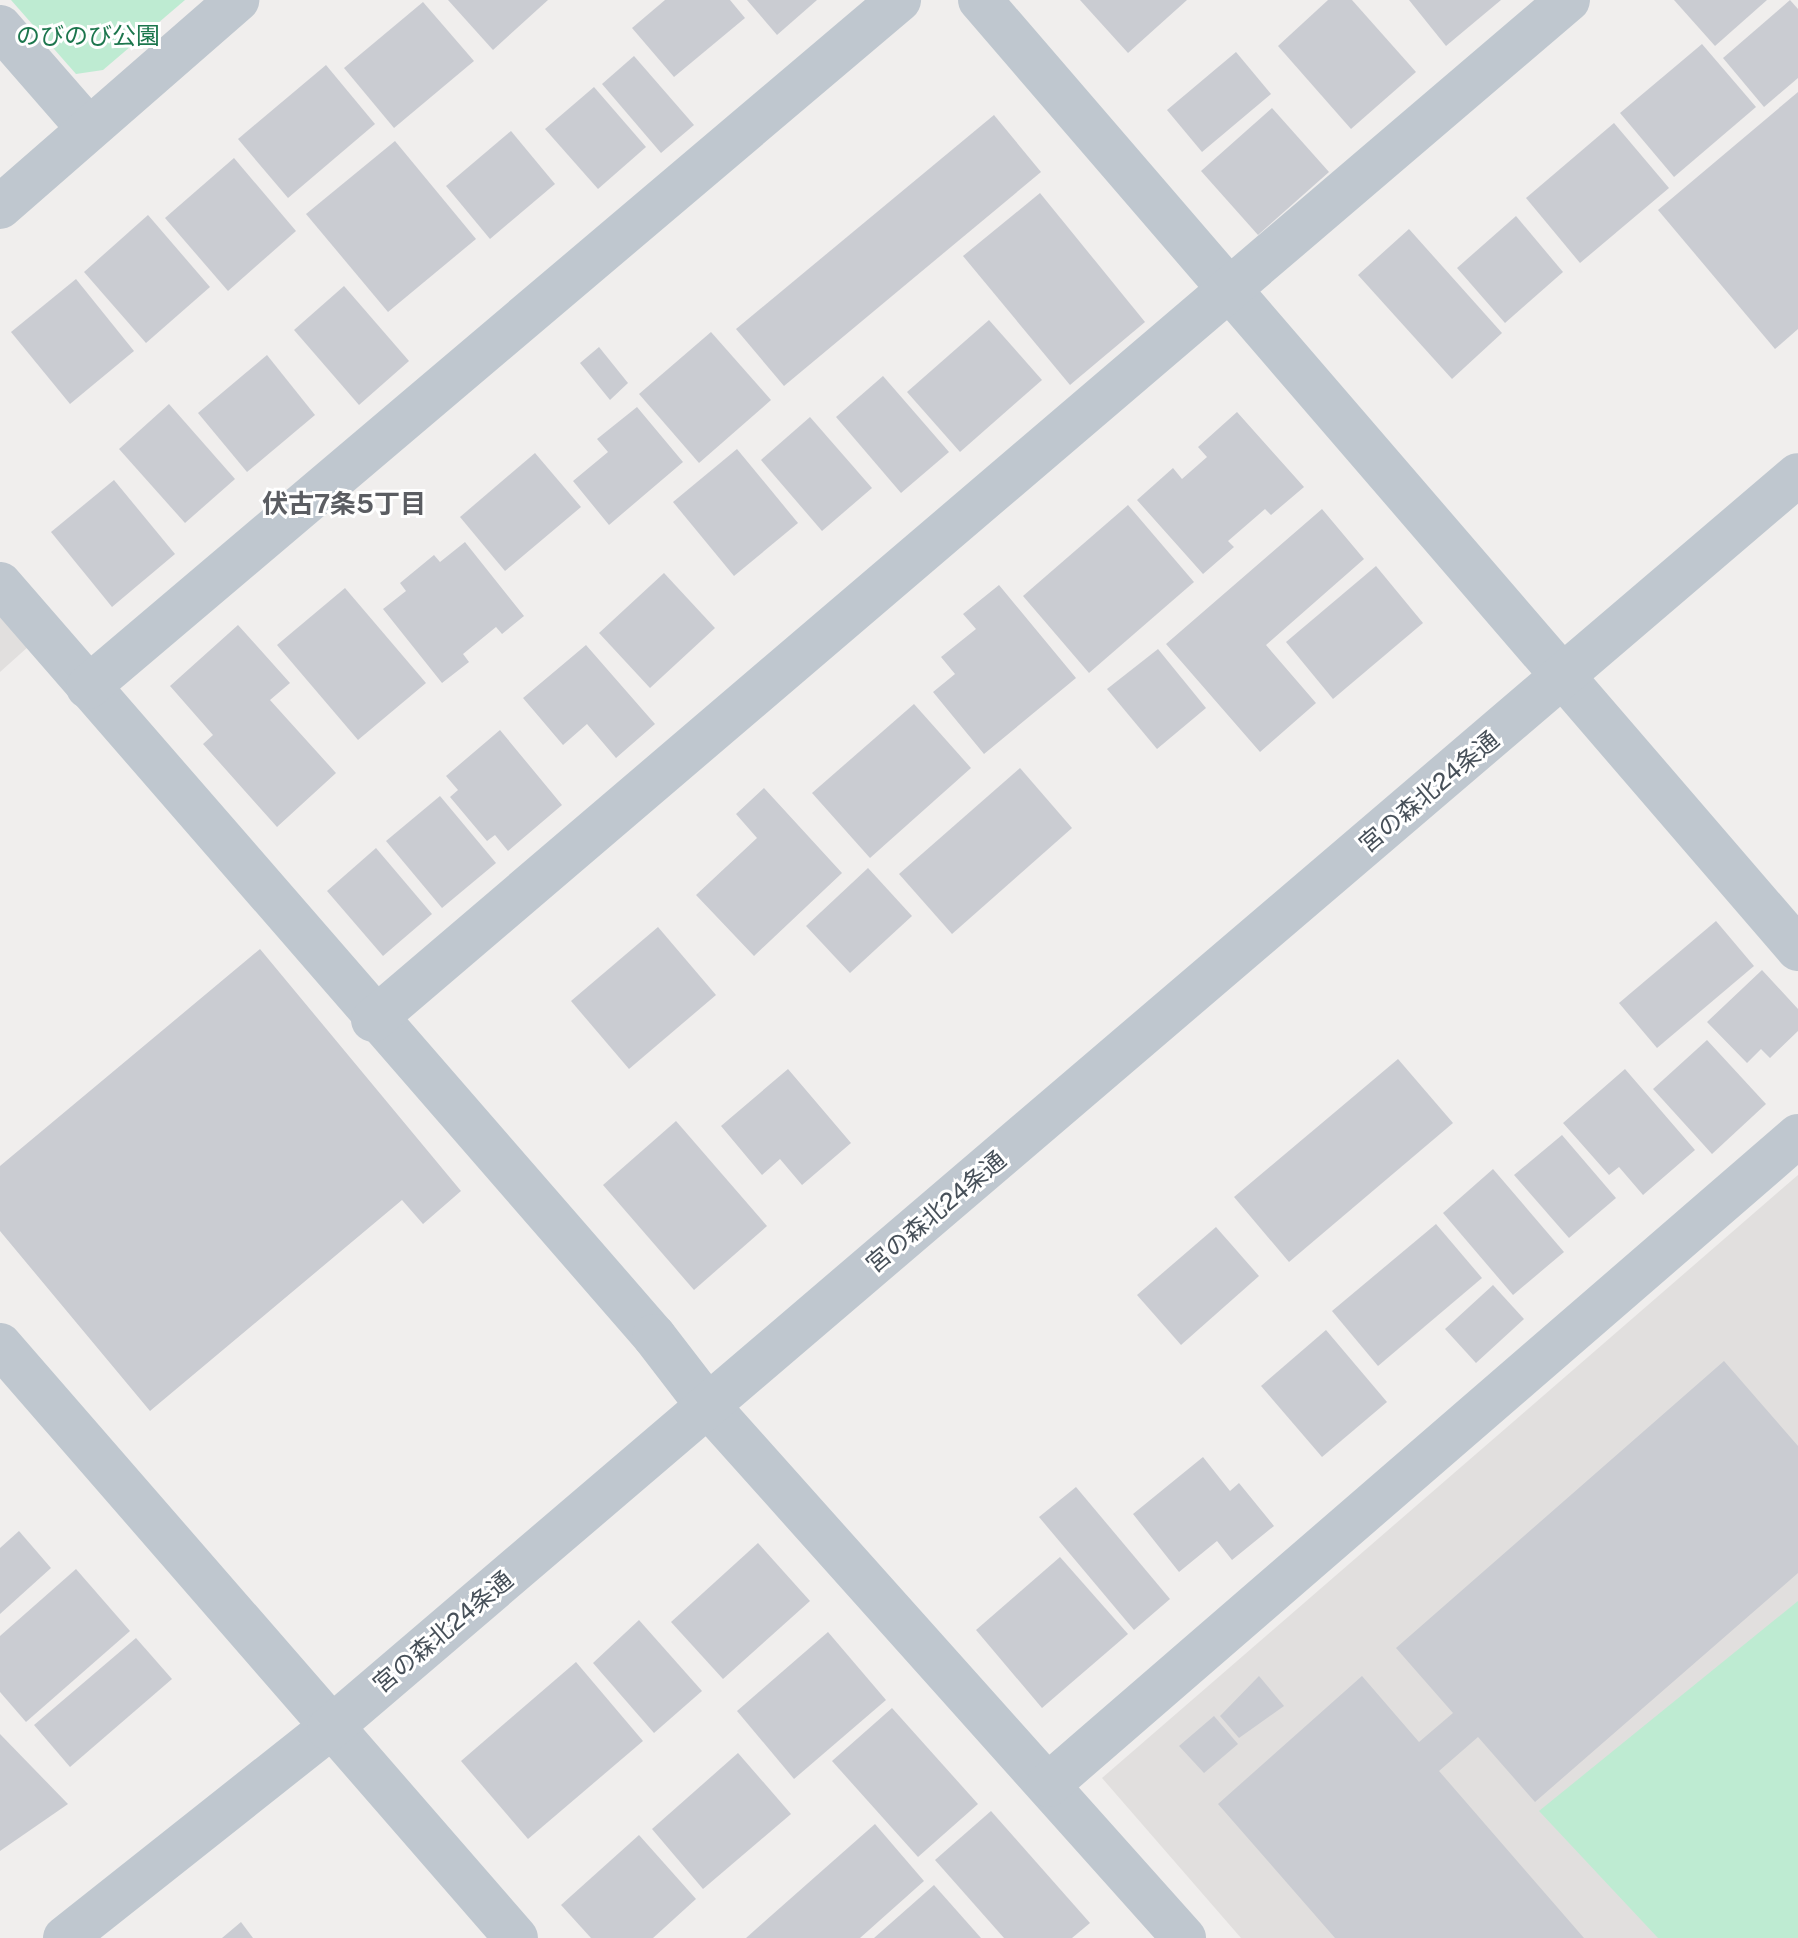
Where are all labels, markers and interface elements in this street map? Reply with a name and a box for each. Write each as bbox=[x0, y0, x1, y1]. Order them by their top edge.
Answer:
park label: のびのび公園 bbox=[16, 22, 160, 50]
district label: 伏古7条5丁目 bbox=[262, 488, 426, 520]
street label: 宮の森北24条通 bbox=[1353, 725, 1505, 859]
street label: 宮の森北24条通 bbox=[860, 1145, 1012, 1279]
street label: 宮の森北24条通 bbox=[367, 1565, 519, 1699]

